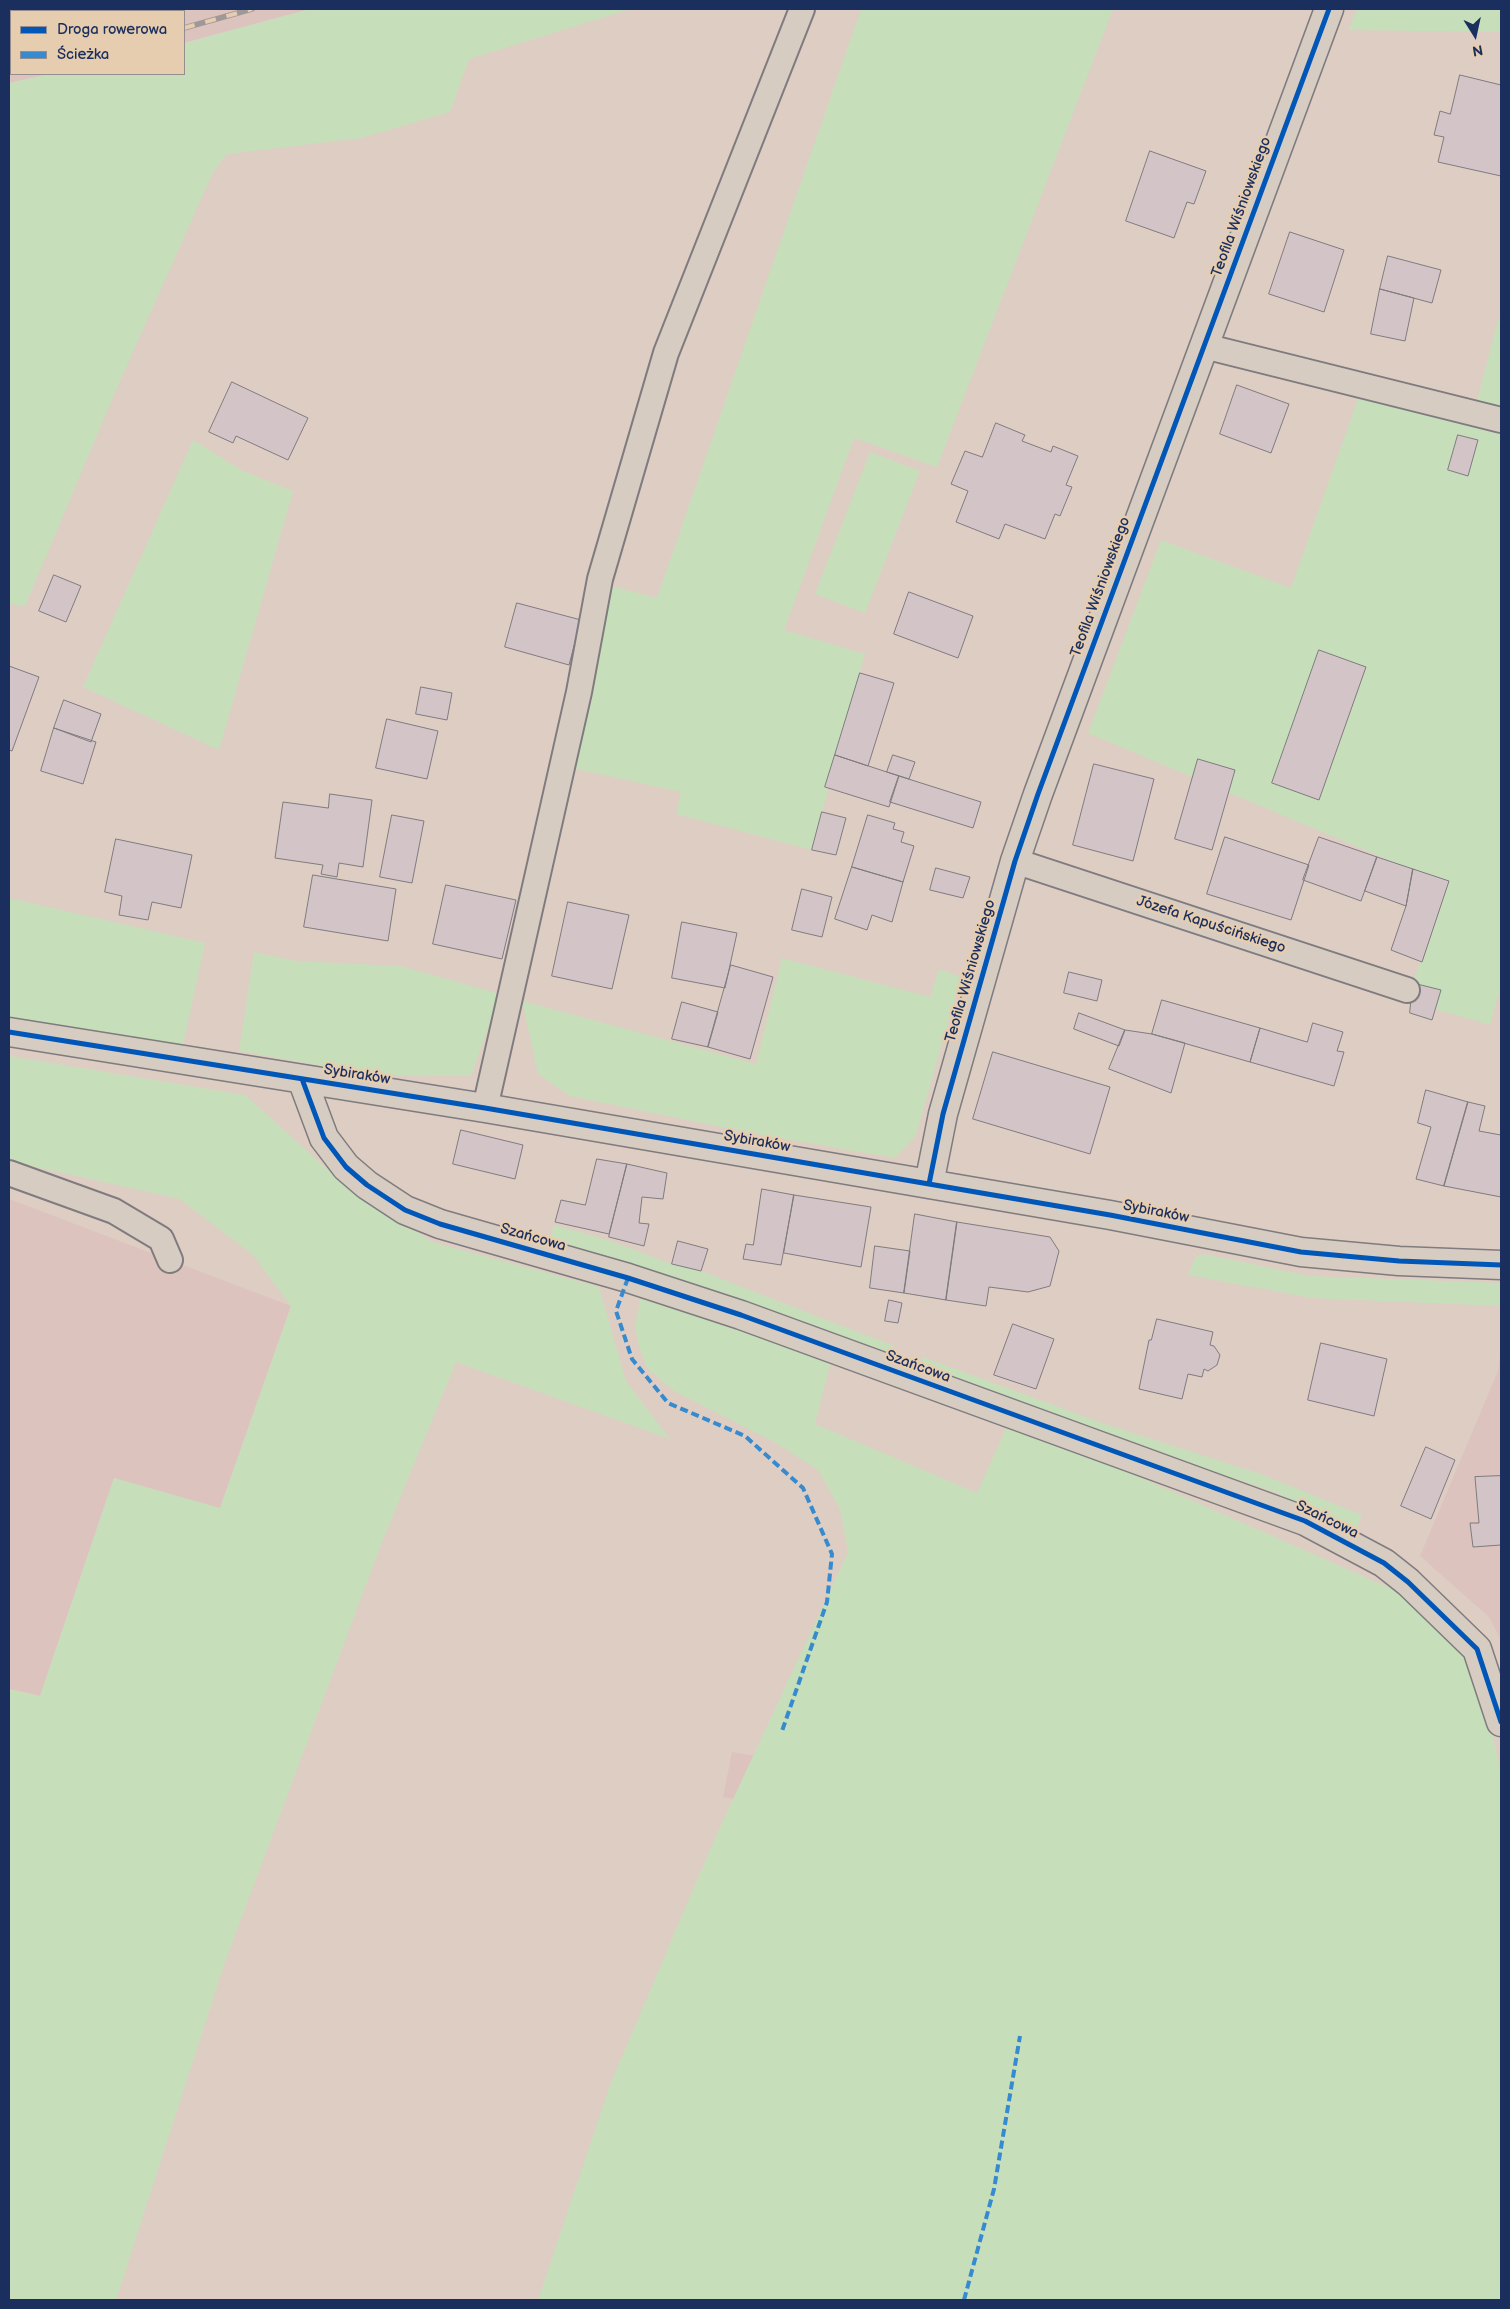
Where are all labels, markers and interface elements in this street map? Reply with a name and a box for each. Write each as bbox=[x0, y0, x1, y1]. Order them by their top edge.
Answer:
legend bbox=[10, 10, 185, 75]
north arrow bbox=[1450, 10, 1500, 60]
text: Droga rowerowa bbox=[57, 20, 167, 39]
text: N bbox=[1471, 41, 1484, 60]
text: Ścieżka bbox=[57, 45, 109, 64]
street label: Teofila Wiśniowskiego bbox=[1208, 135, 1276, 279]
street label: Teofila Wiśniowskiego bbox=[1067, 515, 1135, 659]
street label: Józefa Kapuścińskiego bbox=[1134, 892, 1288, 958]
street label: Teofila Wiśniowskiego bbox=[942, 898, 1000, 1044]
street label: Sybiraków bbox=[322, 1061, 392, 1089]
street label: Sybiraków bbox=[722, 1127, 792, 1157]
street label: Sybiraków bbox=[1121, 1197, 1191, 1227]
street label: Szańcowa bbox=[498, 1220, 568, 1256]
street label: Szańcowa bbox=[883, 1347, 953, 1387]
street label: Szańcowa bbox=[1293, 1497, 1361, 1543]

